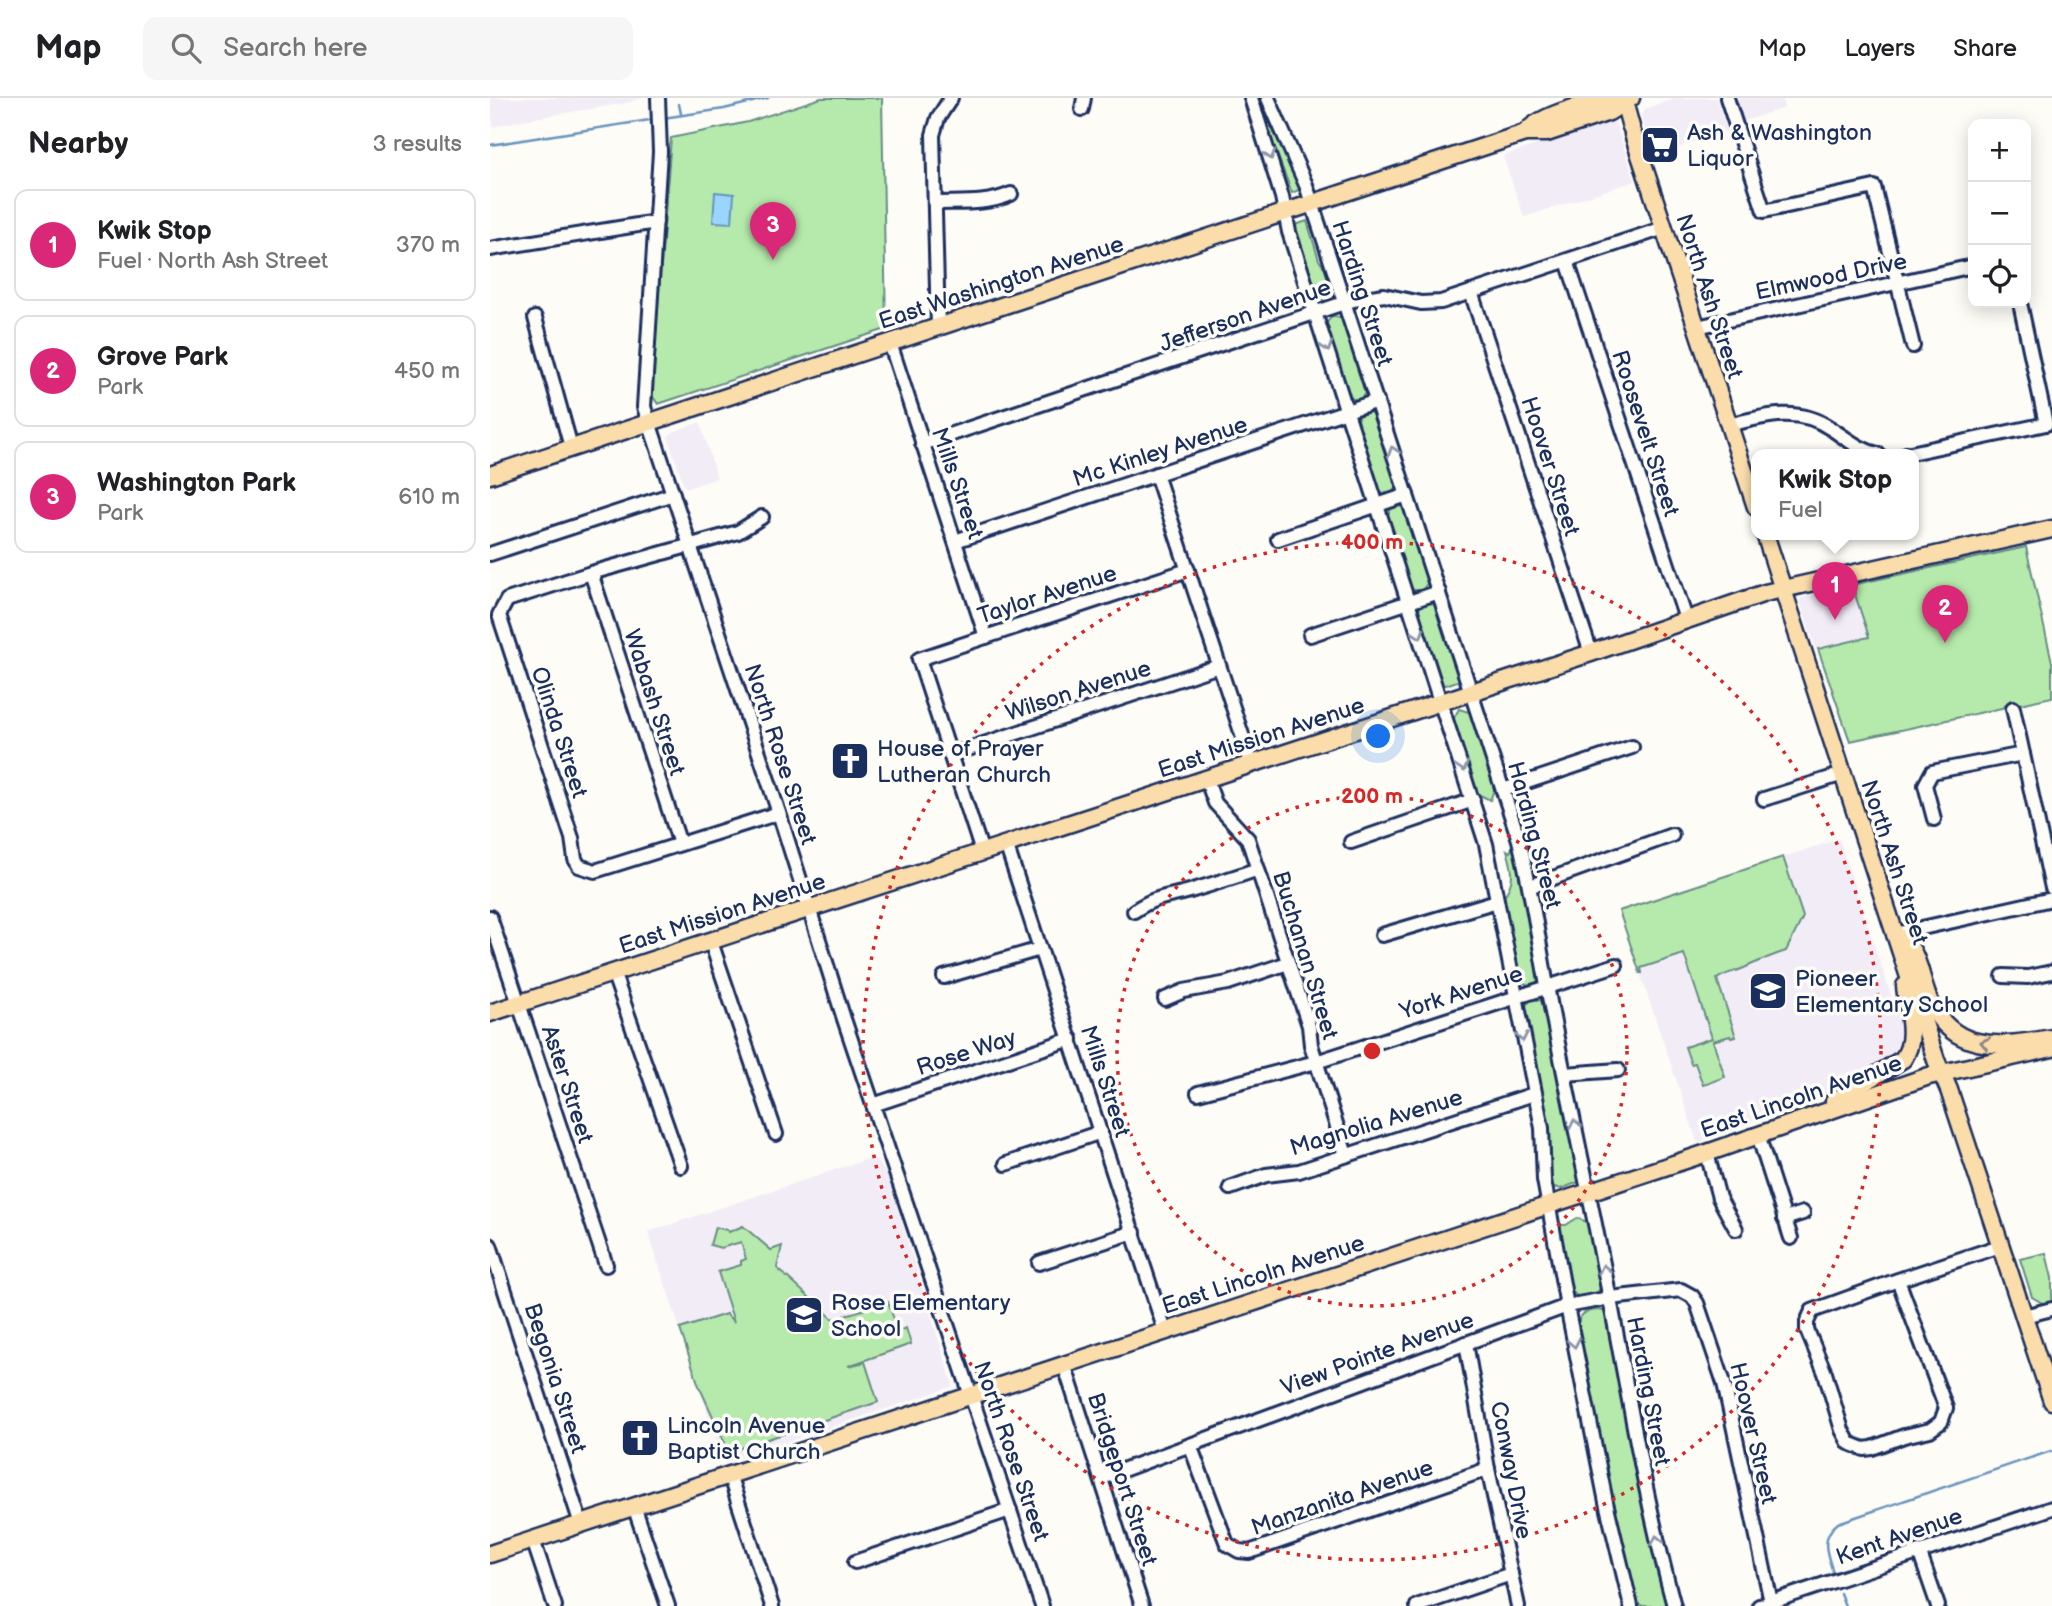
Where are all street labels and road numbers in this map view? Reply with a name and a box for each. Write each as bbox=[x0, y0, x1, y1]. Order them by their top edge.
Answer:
street label: North Ash Street bbox=[1669, 211, 1749, 382]
street label: Harding Street bbox=[1325, 217, 1399, 370]
street label: East Washington Avenue bbox=[875, 230, 1127, 336]
street label: Elmwood Drive bbox=[1753, 247, 1909, 307]
street label: Jefferson Avenue bbox=[1156, 273, 1335, 358]
street label: Roosevelt Street bbox=[1605, 347, 1685, 520]
street label: Hoover Street bbox=[1514, 393, 1586, 539]
street label: Mc Kinley Avenue bbox=[1069, 410, 1251, 493]
street label: Mills Street bbox=[925, 424, 989, 543]
street label: Taylor Avenue bbox=[974, 559, 1120, 631]
street label: Wabash Street bbox=[617, 626, 691, 779]
street label: Wilson Avenue bbox=[1002, 654, 1155, 728]
street label: North Rose Street bbox=[738, 660, 822, 848]
street label: Olinda Street bbox=[525, 663, 593, 801]
street label: East Mission Avenue bbox=[1154, 691, 1368, 785]
street label: Harding Street bbox=[1501, 759, 1567, 912]
street label: North Ash Street bbox=[1854, 777, 1934, 948]
street label: East Mission Avenue bbox=[615, 867, 829, 961]
street label: Buchanan Street bbox=[1266, 868, 1344, 1043]
street label: York Avenue bbox=[1395, 960, 1526, 1026]
street label: Aster Street bbox=[535, 1022, 599, 1147]
street label: Mills Street bbox=[1074, 1022, 1136, 1141]
street label: Rose Way bbox=[913, 1024, 1020, 1082]
street label: East Lincoln Avenue bbox=[1697, 1049, 1906, 1145]
street label: Magnolia Avenue bbox=[1287, 1083, 1466, 1163]
street label: East Lincoln Avenue bbox=[1159, 1229, 1368, 1321]
street label: Begonia Street bbox=[518, 1300, 592, 1457]
street label: View Pointe Avenue bbox=[1277, 1306, 1478, 1402]
street label: Harding Street bbox=[1620, 1314, 1676, 1468]
street label: North Rose Street bbox=[967, 1358, 1055, 1545]
street label: Hoover Street bbox=[1723, 1360, 1783, 1507]
street label: Bridgeport Street bbox=[1081, 1389, 1163, 1569]
street label: Conway Drive bbox=[1484, 1399, 1538, 1541]
street label: Manzanita Avenue bbox=[1248, 1454, 1437, 1542]
street label: Kent Avenue bbox=[1833, 1502, 1966, 1572]

